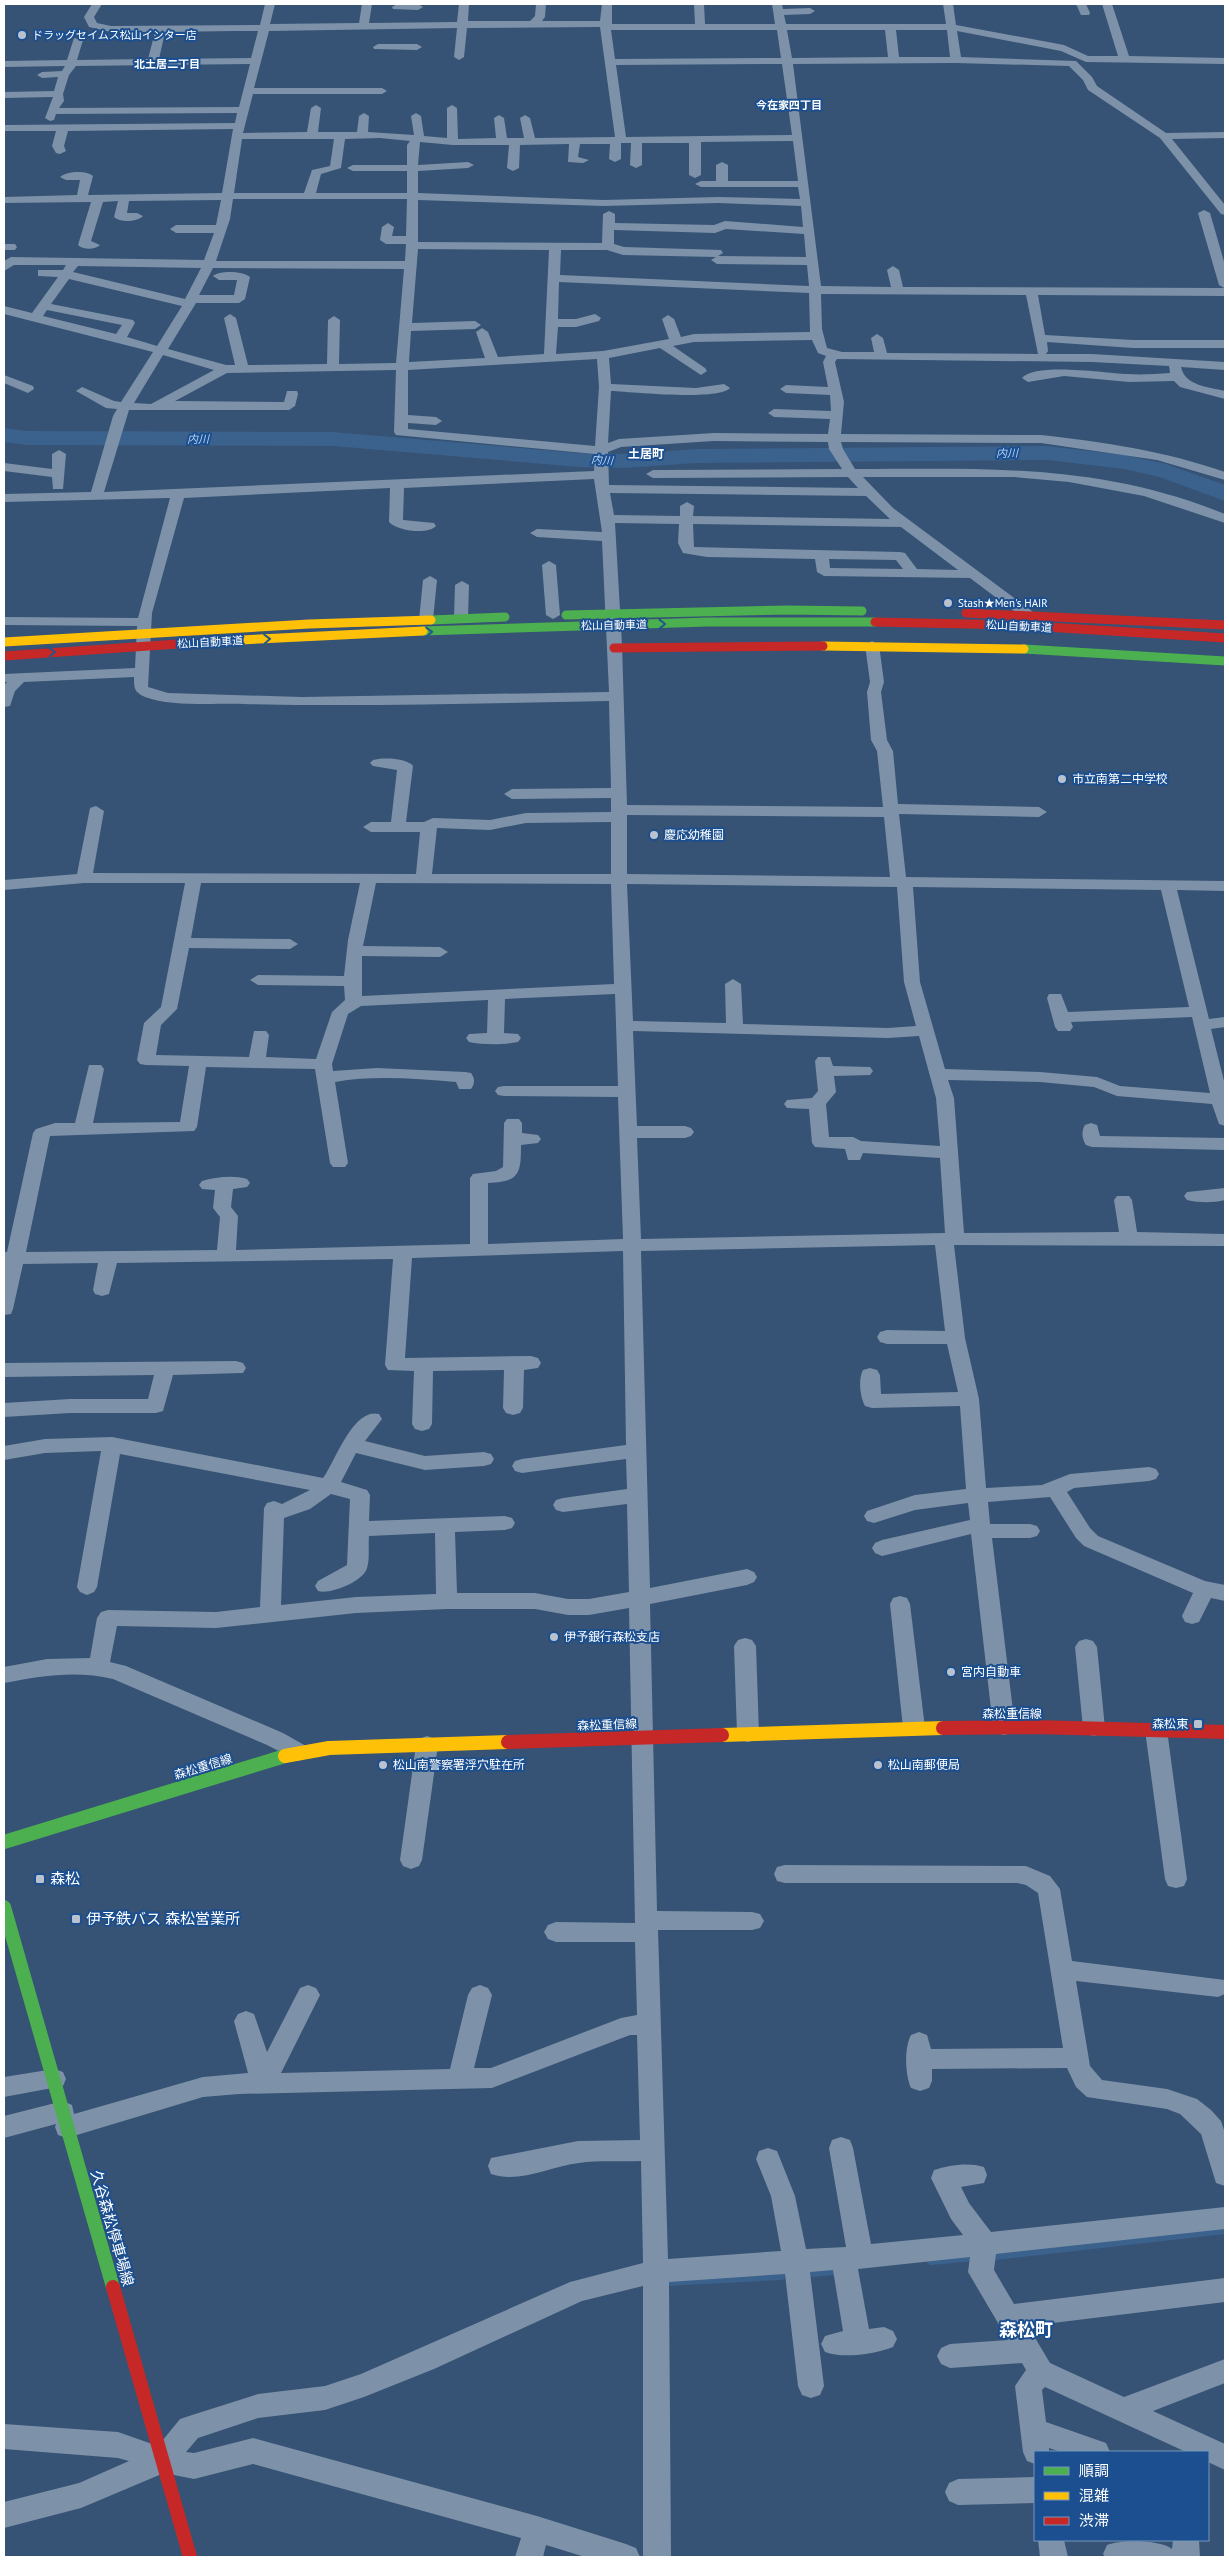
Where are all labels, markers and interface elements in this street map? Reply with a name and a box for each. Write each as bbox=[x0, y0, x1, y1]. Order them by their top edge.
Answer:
place label: ドラッグセイムス松山インター店 bbox=[32, 28, 197, 42]
marker: ドラッグセイムス松山インター店 bbox=[16, 29, 28, 41]
district label: 北土居二丁目 bbox=[134, 57, 200, 71]
district label: 今在家四丁目 bbox=[756, 98, 822, 112]
water label: 内川 bbox=[187, 432, 210, 446]
district label: 土居町 bbox=[628, 446, 664, 461]
water label: 内川 bbox=[996, 446, 1019, 460]
water label: 内川 bbox=[591, 452, 614, 468]
place label: Stash★Men's HAIR bbox=[958, 596, 1048, 610]
marker: Stash★Men's HAIR bbox=[942, 597, 954, 609]
street label: 松山自動車道 bbox=[581, 617, 647, 633]
street label: 松山自動車道 bbox=[986, 617, 1052, 635]
one-way arrow bbox=[658, 619, 666, 629]
one-way arrow bbox=[426, 627, 434, 637]
street label: 松山自動車道 bbox=[177, 633, 243, 651]
one-way arrow bbox=[263, 633, 271, 644]
one-way arrow bbox=[49, 647, 57, 658]
place label: 市立南第二中学校 bbox=[1072, 771, 1168, 786]
marker: 市立南第二中学校 bbox=[1056, 773, 1068, 785]
place label: 慶応幼稚園 bbox=[664, 827, 724, 842]
marker: 慶応幼稚園 bbox=[648, 829, 660, 841]
place label: 伊予銀行森松支店 bbox=[564, 1629, 660, 1644]
marker: 伊予銀行森松支店 bbox=[548, 1631, 560, 1643]
place label: 宮内自動車 bbox=[961, 1664, 1021, 1679]
marker: 宮内自動車 bbox=[945, 1666, 957, 1678]
street label: 森松重信線 bbox=[982, 1706, 1042, 1721]
street label: 森松重信線 bbox=[577, 1716, 637, 1733]
place label: 森松東 bbox=[1152, 1716, 1188, 1731]
marker: 森松東 bbox=[1192, 1718, 1204, 1730]
street label: 森松重信線 bbox=[172, 1751, 234, 1782]
place label: 松山南警察署浮穴駐在所 bbox=[393, 1757, 525, 1772]
place label: 松山南郵便局 bbox=[888, 1757, 960, 1772]
marker: 松山南警察署浮穴駐在所 bbox=[377, 1759, 389, 1771]
marker: 松山南郵便局 bbox=[872, 1759, 884, 1771]
place label: 森松 bbox=[50, 1869, 80, 1888]
marker: 森松 bbox=[34, 1873, 46, 1885]
place label: 伊予鉄バス 森松営業所 bbox=[86, 1909, 240, 1928]
marker: 伊予鉄バス 森松営業所 bbox=[70, 1913, 82, 1925]
street label: 久谷森松停車場線 bbox=[87, 2168, 138, 2288]
district label: 森松町 bbox=[999, 2318, 1053, 2341]
legend bbox=[1034, 2451, 1209, 2541]
text: 順調 bbox=[1079, 2461, 1109, 2480]
text: 混雑 bbox=[1079, 2486, 1109, 2505]
text: 渋滞 bbox=[1079, 2511, 1109, 2530]

